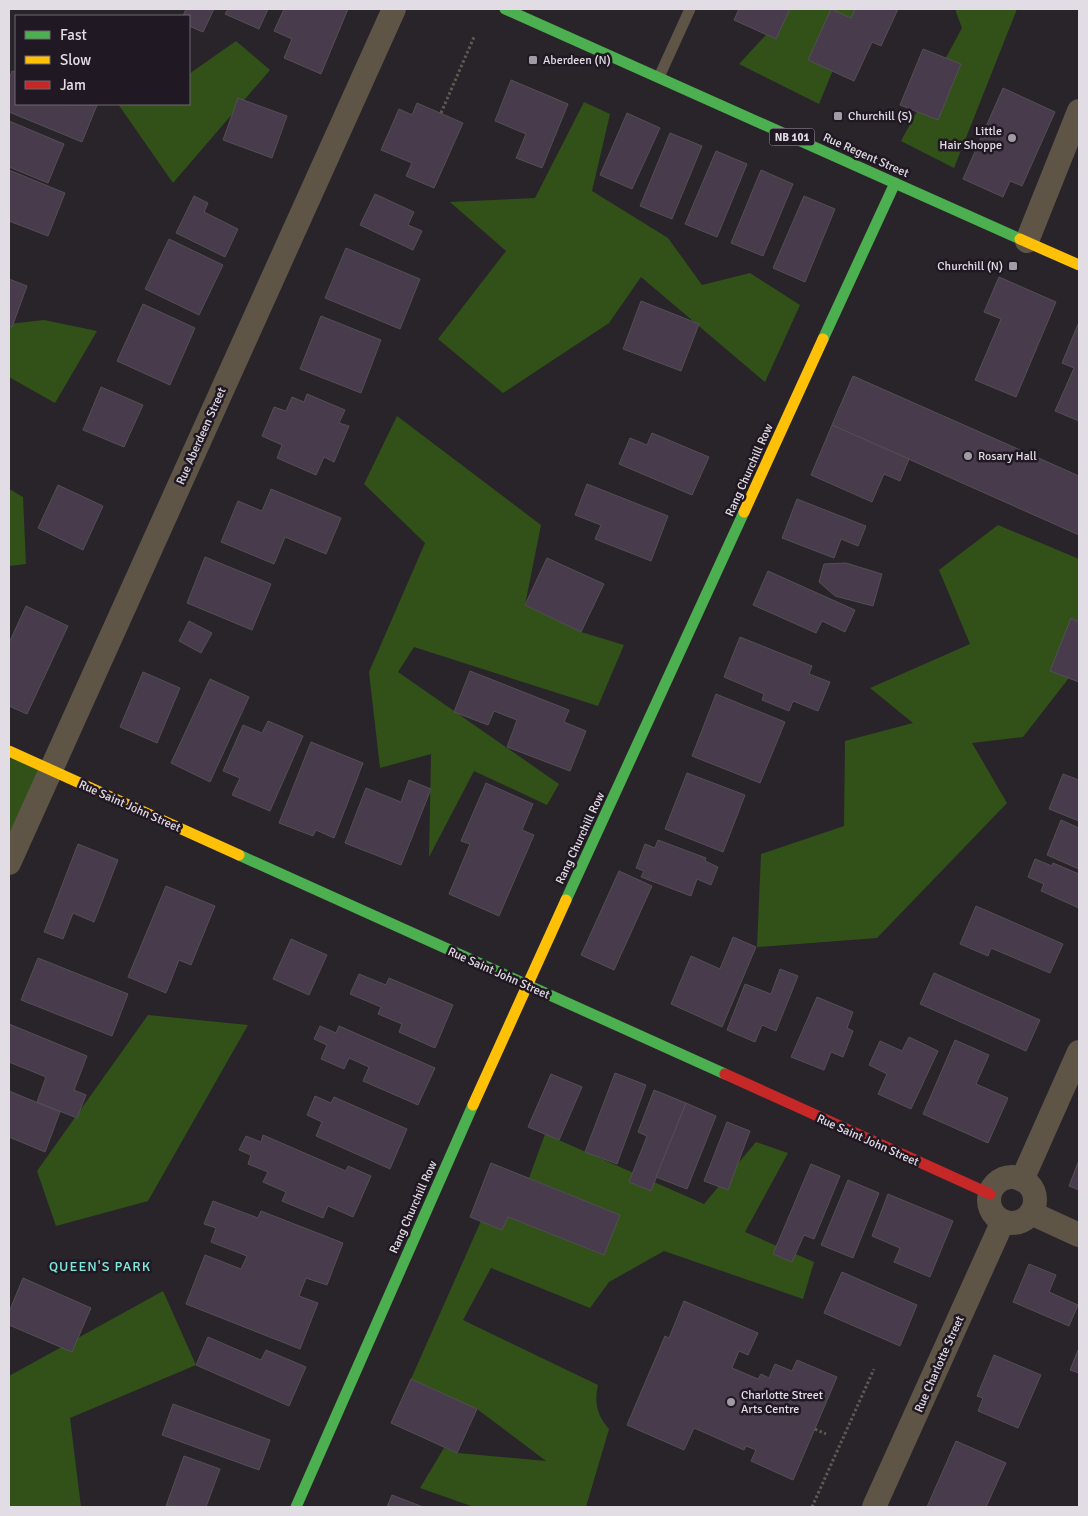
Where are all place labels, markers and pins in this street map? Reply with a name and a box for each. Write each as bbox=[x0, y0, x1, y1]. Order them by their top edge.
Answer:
place label: Aberdeen (N) bbox=[543, 53, 611, 68]
marker: Aberdeen (N) bbox=[527, 54, 539, 66]
place label: Churchill (S) bbox=[848, 109, 912, 124]
marker: Churchill (S) bbox=[832, 110, 844, 122]
place label: Little Hair Shoppe bbox=[939, 124, 1002, 153]
marker: Little Hair Shoppe bbox=[1006, 132, 1018, 144]
place label: Churchill (N) bbox=[937, 259, 1003, 274]
marker: Churchill (N) bbox=[1007, 260, 1019, 272]
place label: Rosary Hall bbox=[978, 449, 1037, 464]
marker: Rosary Hall bbox=[962, 450, 974, 462]
place label: Charlotte Street Arts Centre bbox=[741, 1388, 823, 1417]
marker: Charlotte Street Arts Centre bbox=[725, 1396, 737, 1408]

